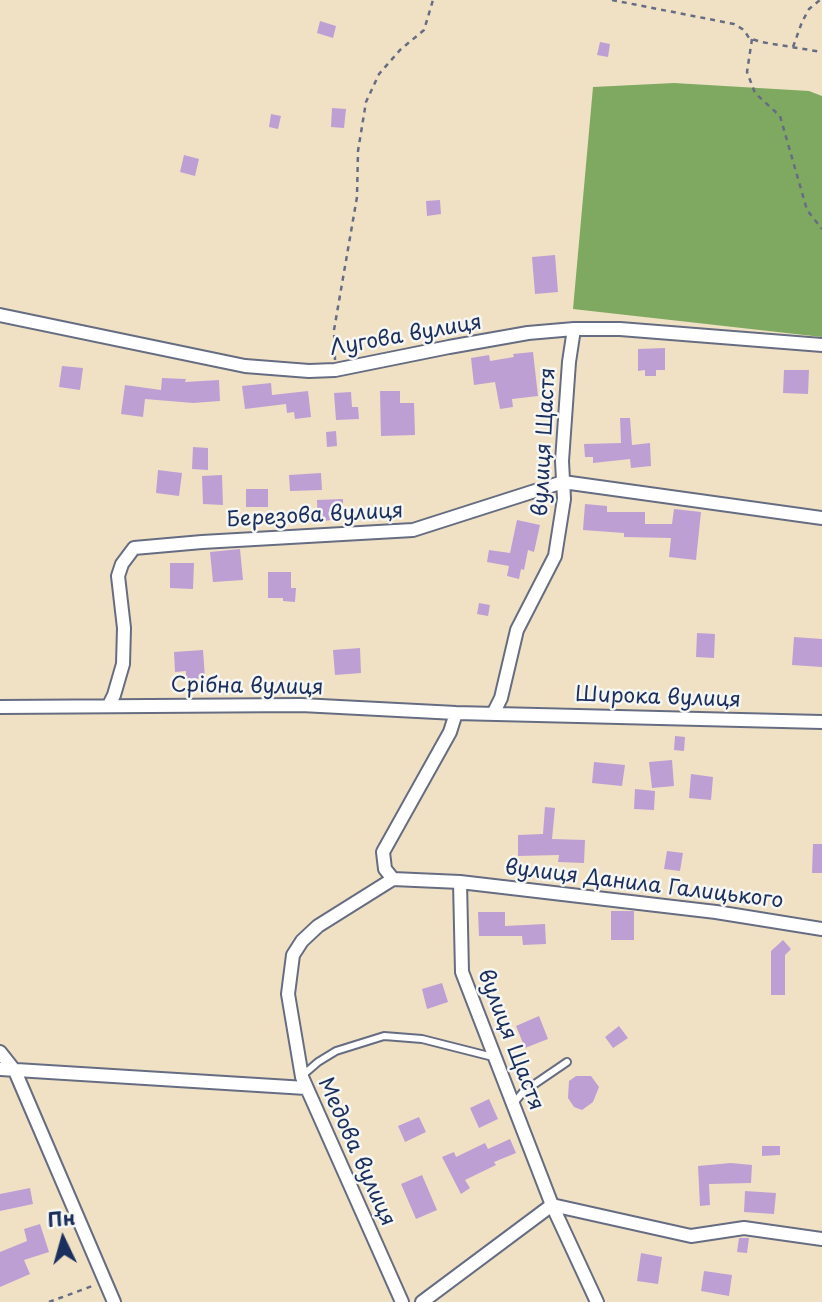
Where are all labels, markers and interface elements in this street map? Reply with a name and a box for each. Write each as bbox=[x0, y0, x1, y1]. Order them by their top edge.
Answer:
street label: Лугова вулиця bbox=[328, 310, 484, 362]
street label: вулиця Щастя bbox=[529, 367, 561, 517]
street label: Березова вулиця bbox=[226, 499, 404, 533]
street label: Срібна вулиця bbox=[170, 673, 324, 701]
street label: Широка вулиця bbox=[575, 683, 741, 713]
street label: вулиця Данила Галицького bbox=[503, 855, 785, 915]
street label: вулиця Щастя bbox=[472, 966, 548, 1114]
street label: Медова вулиця bbox=[312, 1074, 400, 1230]
text: Пн bbox=[46, 1203, 76, 1233]
north arrow bbox=[28, 1204, 98, 1274]

